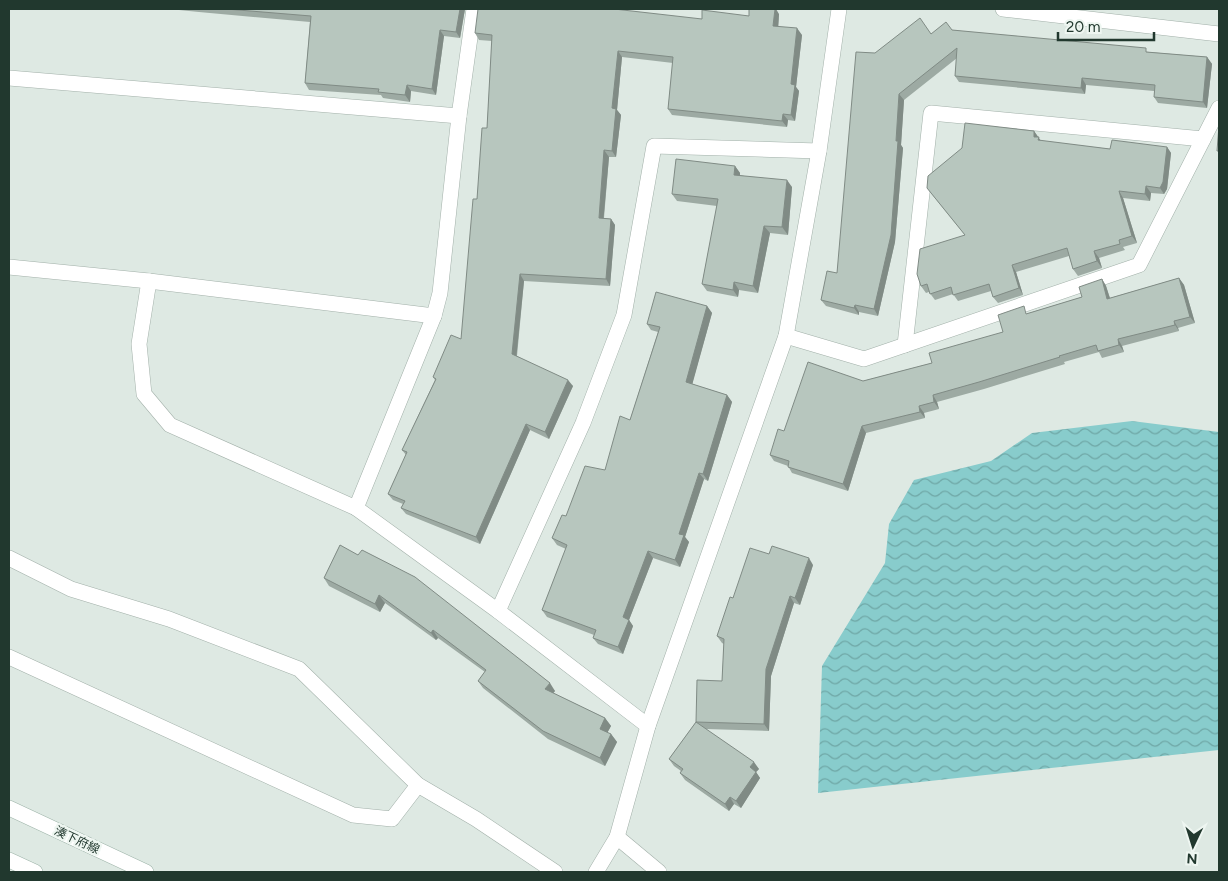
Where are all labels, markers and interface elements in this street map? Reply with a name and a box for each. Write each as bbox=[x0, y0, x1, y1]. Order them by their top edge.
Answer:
scale bar bbox=[1058, 10, 1154, 42]
text: 20 m bbox=[1066, 18, 1100, 36]
north arrow bbox=[1168, 821, 1218, 871]
street label: 湊下府線 bbox=[52, 824, 102, 856]
text: N bbox=[1186, 850, 1198, 867]

